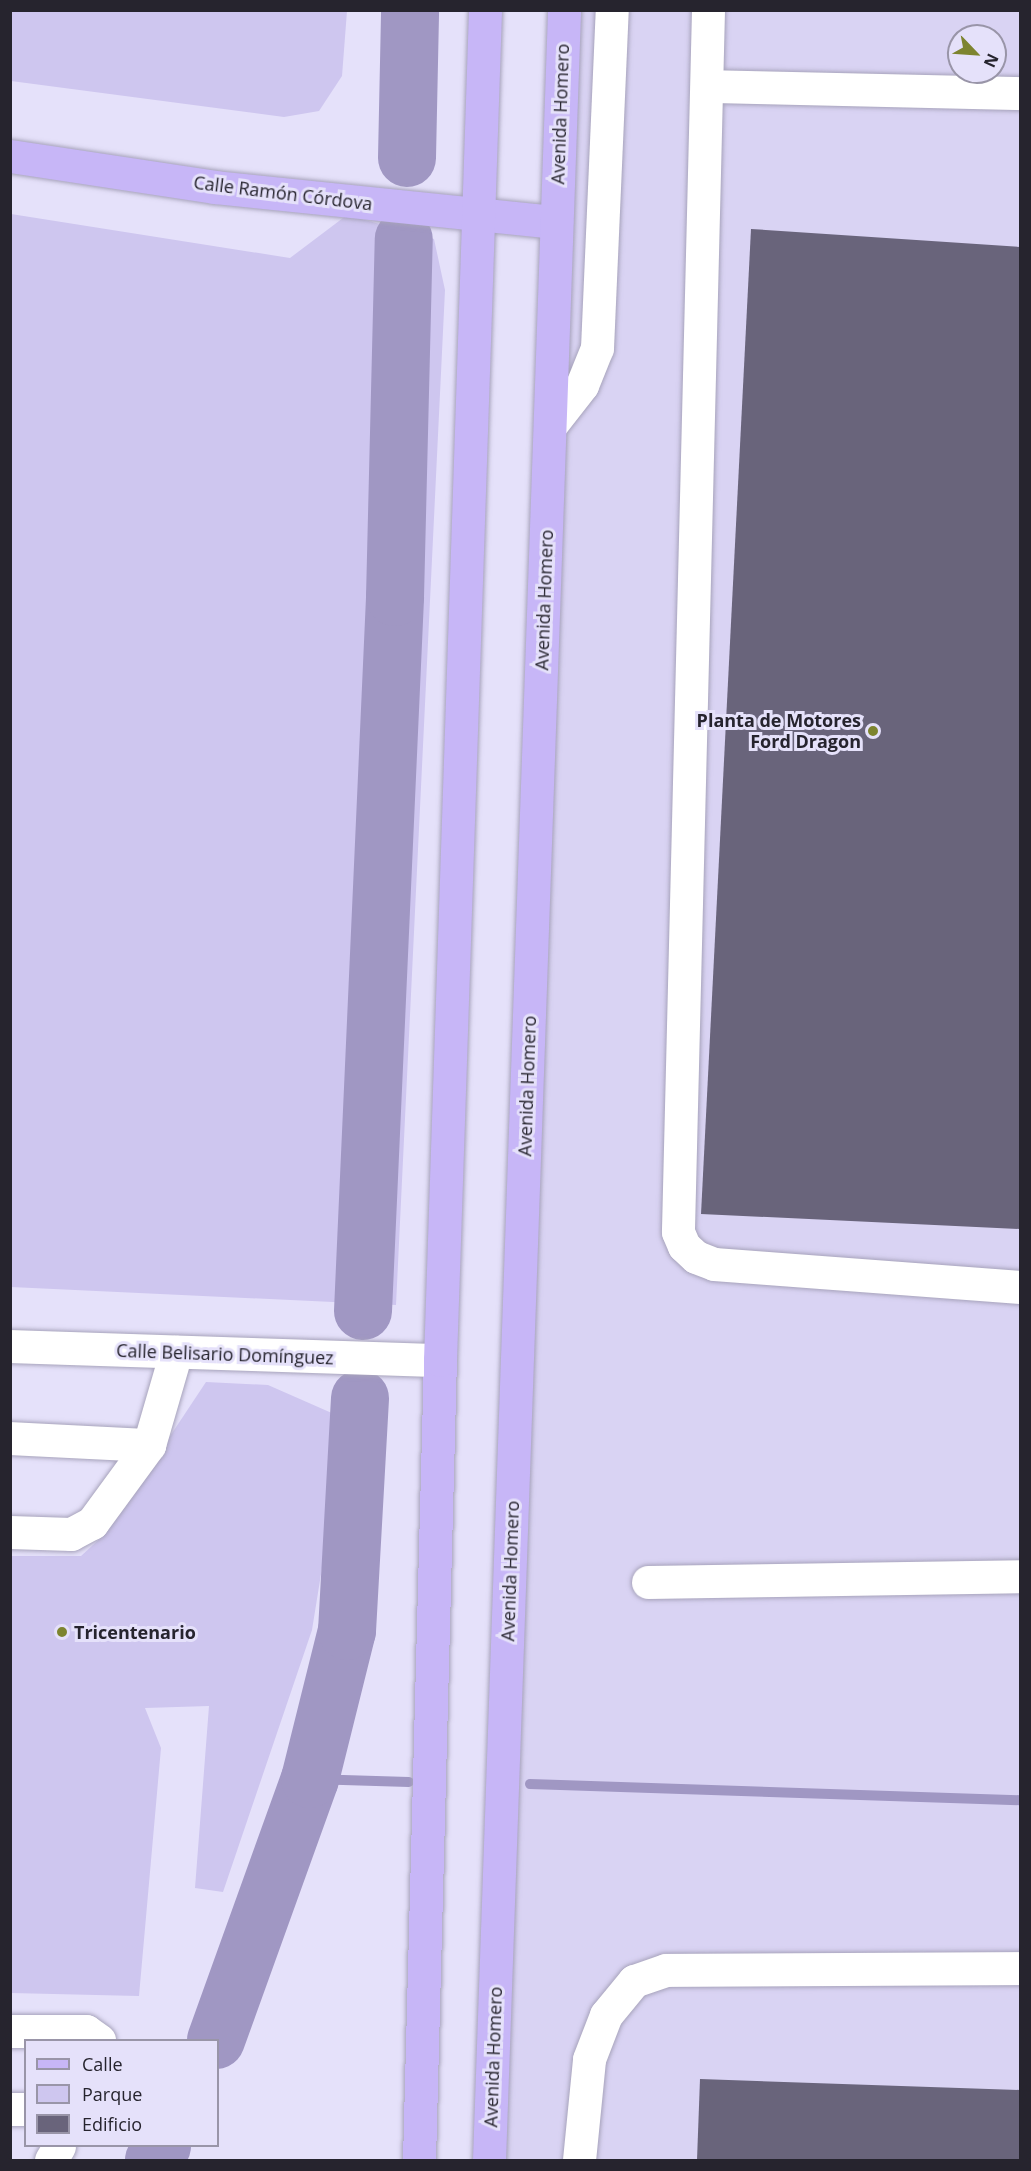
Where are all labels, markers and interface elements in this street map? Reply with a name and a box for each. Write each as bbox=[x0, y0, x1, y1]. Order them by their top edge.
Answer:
north arrow bbox=[947, 24, 1007, 84]
street label: Avenida Homero bbox=[547, 43, 573, 185]
text: N bbox=[979, 50, 1004, 71]
street label: Calle Ramón Córdova bbox=[192, 171, 374, 215]
street label: Avenida Homero bbox=[531, 529, 557, 671]
place label: Planta de Motores Ford Dragon bbox=[697, 710, 861, 752]
marker: Planta de Motores Ford Dragon bbox=[866, 724, 880, 738]
street label: Avenida Homero bbox=[514, 1015, 540, 1157]
street label: Calle Belisario Domínguez bbox=[116, 1339, 334, 1369]
street label: Avenida Homero bbox=[497, 1500, 523, 1642]
place label: Tricentenario bbox=[74, 1621, 196, 1643]
marker: Tricentenario bbox=[55, 1625, 69, 1639]
street label: Avenida Homero bbox=[480, 1986, 506, 2128]
legend bbox=[24, 2039, 219, 2147]
text: Calle bbox=[82, 2052, 123, 2076]
text: Parque bbox=[82, 2082, 142, 2106]
text: Edificio bbox=[82, 2112, 142, 2136]

